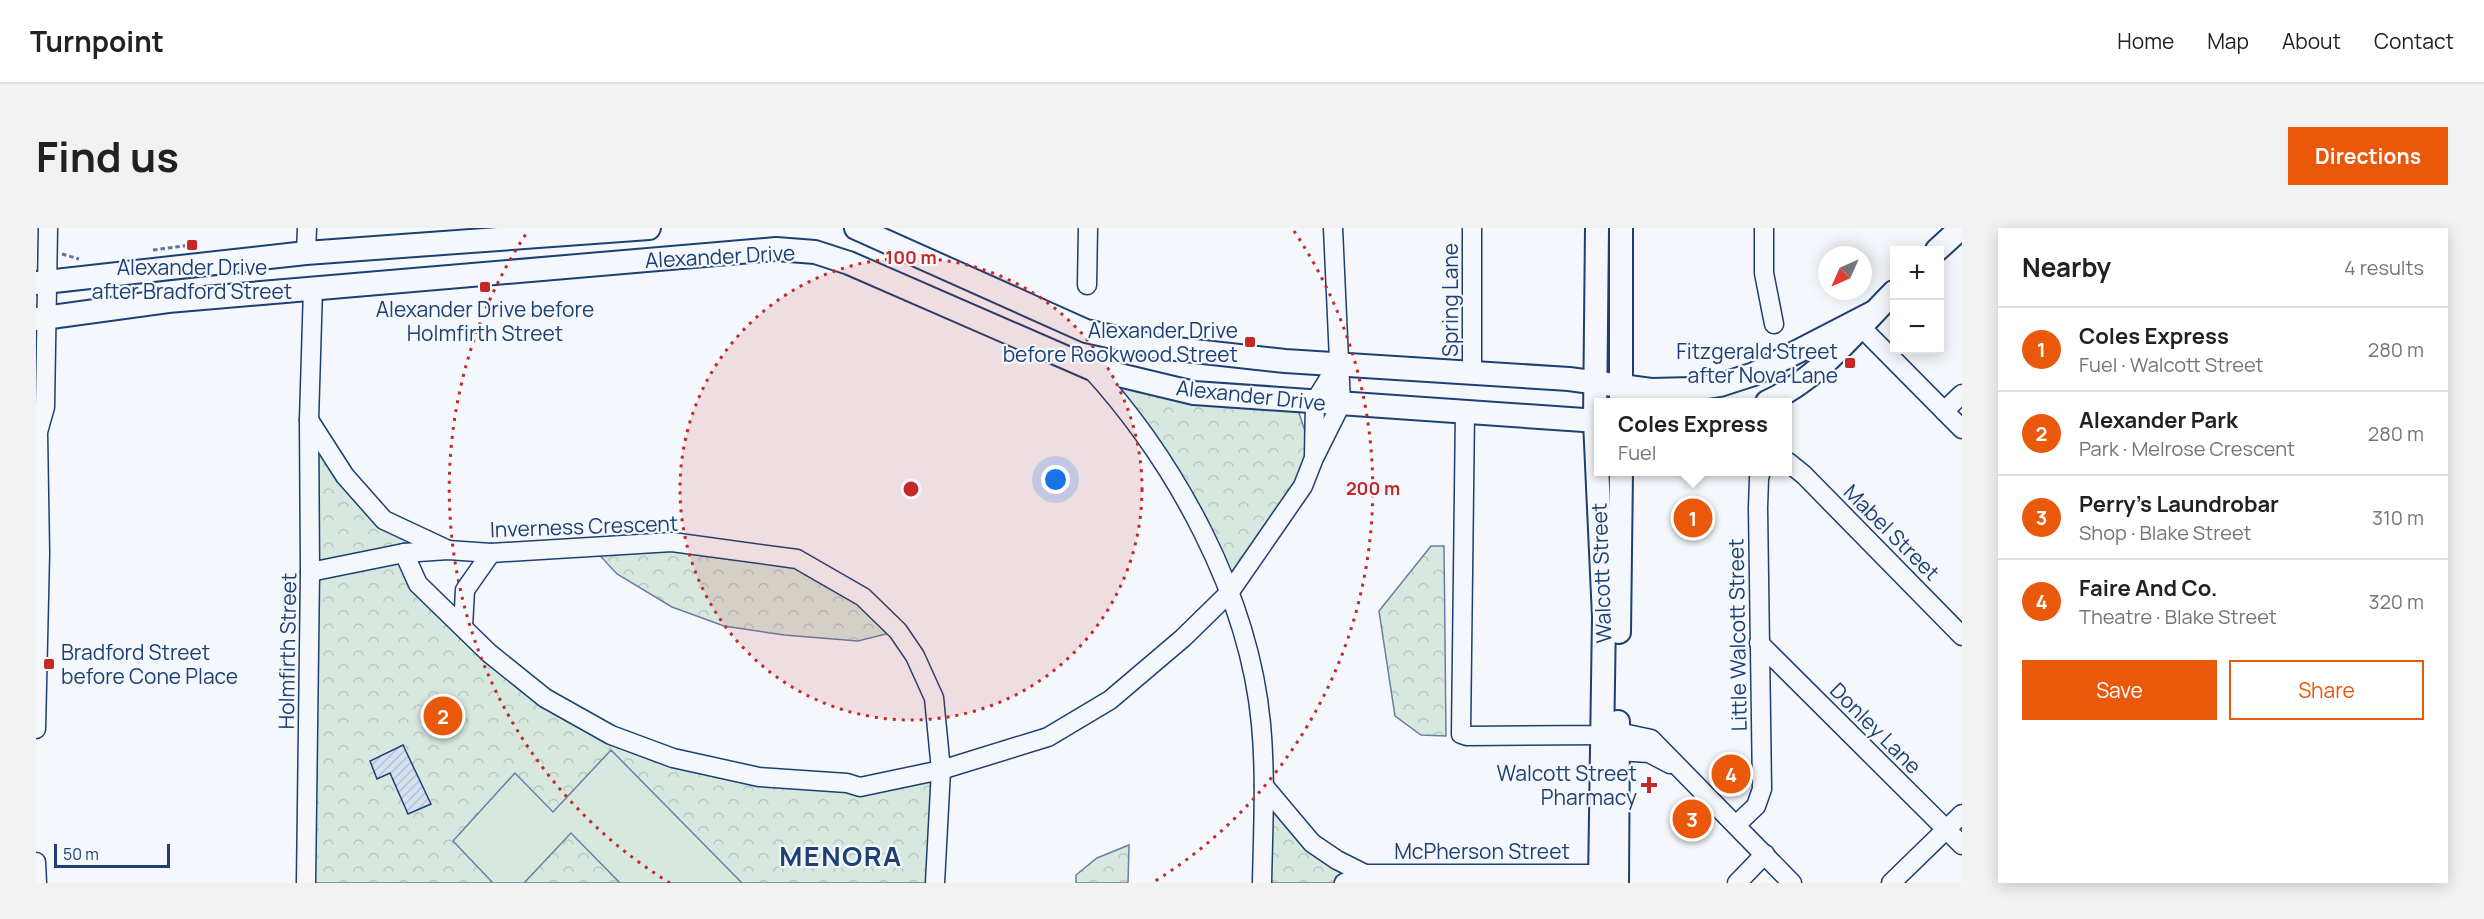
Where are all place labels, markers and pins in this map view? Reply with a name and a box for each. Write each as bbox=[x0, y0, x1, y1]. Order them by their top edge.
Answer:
marker: Alexander Drive after Bradford Street bbox=[185, 238, 199, 252]
place label: Alexander Drive after Bradford Street bbox=[92, 253, 292, 305]
marker: Alexander Drive before Holmfirth Street bbox=[478, 280, 492, 294]
place label: Alexander Drive before Holmfirth Street bbox=[376, 295, 594, 347]
place label: Alexander Drive before Rookwood Street bbox=[1003, 316, 1238, 368]
marker: Alexander Drive before Rookwood Street bbox=[1243, 335, 1257, 349]
place label: Fitzgerald Street after Nova Lane bbox=[1676, 337, 1838, 389]
marker: Fitzgerald Street after Nova Lane bbox=[1843, 356, 1857, 370]
centre of rings bbox=[901, 479, 921, 499]
pin: 1 bbox=[1674, 496, 1712, 540]
place label: Bradford Street before Cone Place bbox=[61, 638, 238, 690]
marker: Bradford Street before Cone Place bbox=[42, 657, 56, 671]
pin: 2 bbox=[424, 694, 462, 738]
pin: 4 bbox=[1712, 752, 1750, 796]
place label: Walcott Street Pharmacy bbox=[1497, 759, 1637, 811]
marker: Walcott Street Pharmacy bbox=[1642, 778, 1656, 792]
pin: 3 bbox=[1672, 796, 1712, 842]

